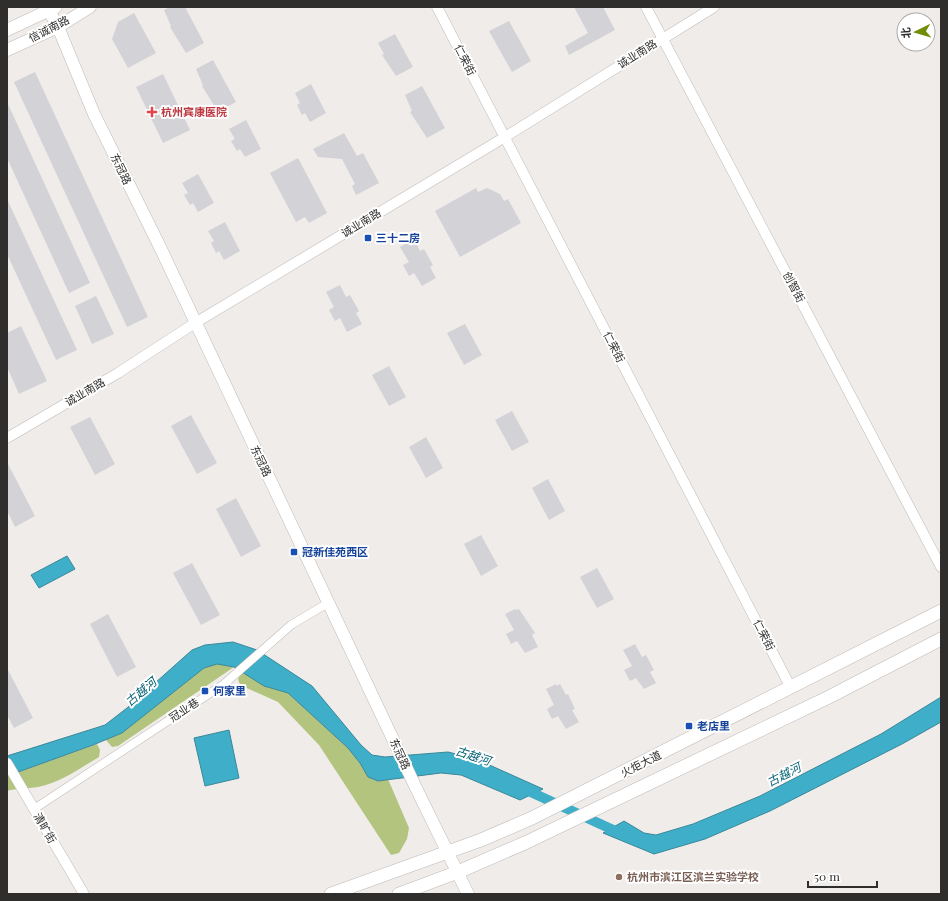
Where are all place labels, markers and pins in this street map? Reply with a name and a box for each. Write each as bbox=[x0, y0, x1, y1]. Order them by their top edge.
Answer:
place label: 杭州宾康医院 bbox=[161, 104, 227, 119]
marker: 杭州宾康医院 bbox=[146, 106, 158, 118]
place label: 三十二房 bbox=[376, 230, 420, 245]
marker: 三十二房 bbox=[363, 233, 373, 243]
place label: 冠新佳苑西区 bbox=[302, 544, 368, 559]
marker: 冠新佳苑西区 bbox=[289, 547, 299, 557]
place label: 何家里 bbox=[213, 683, 246, 698]
marker: 何家里 bbox=[200, 686, 210, 696]
place label: 老店里 bbox=[697, 718, 730, 733]
marker: 老店里 bbox=[684, 721, 694, 731]
place label: 杭州市滨江区滨兰实验学校 bbox=[627, 869, 759, 884]
marker: 杭州市滨江区滨兰实验学校 bbox=[614, 872, 624, 882]

